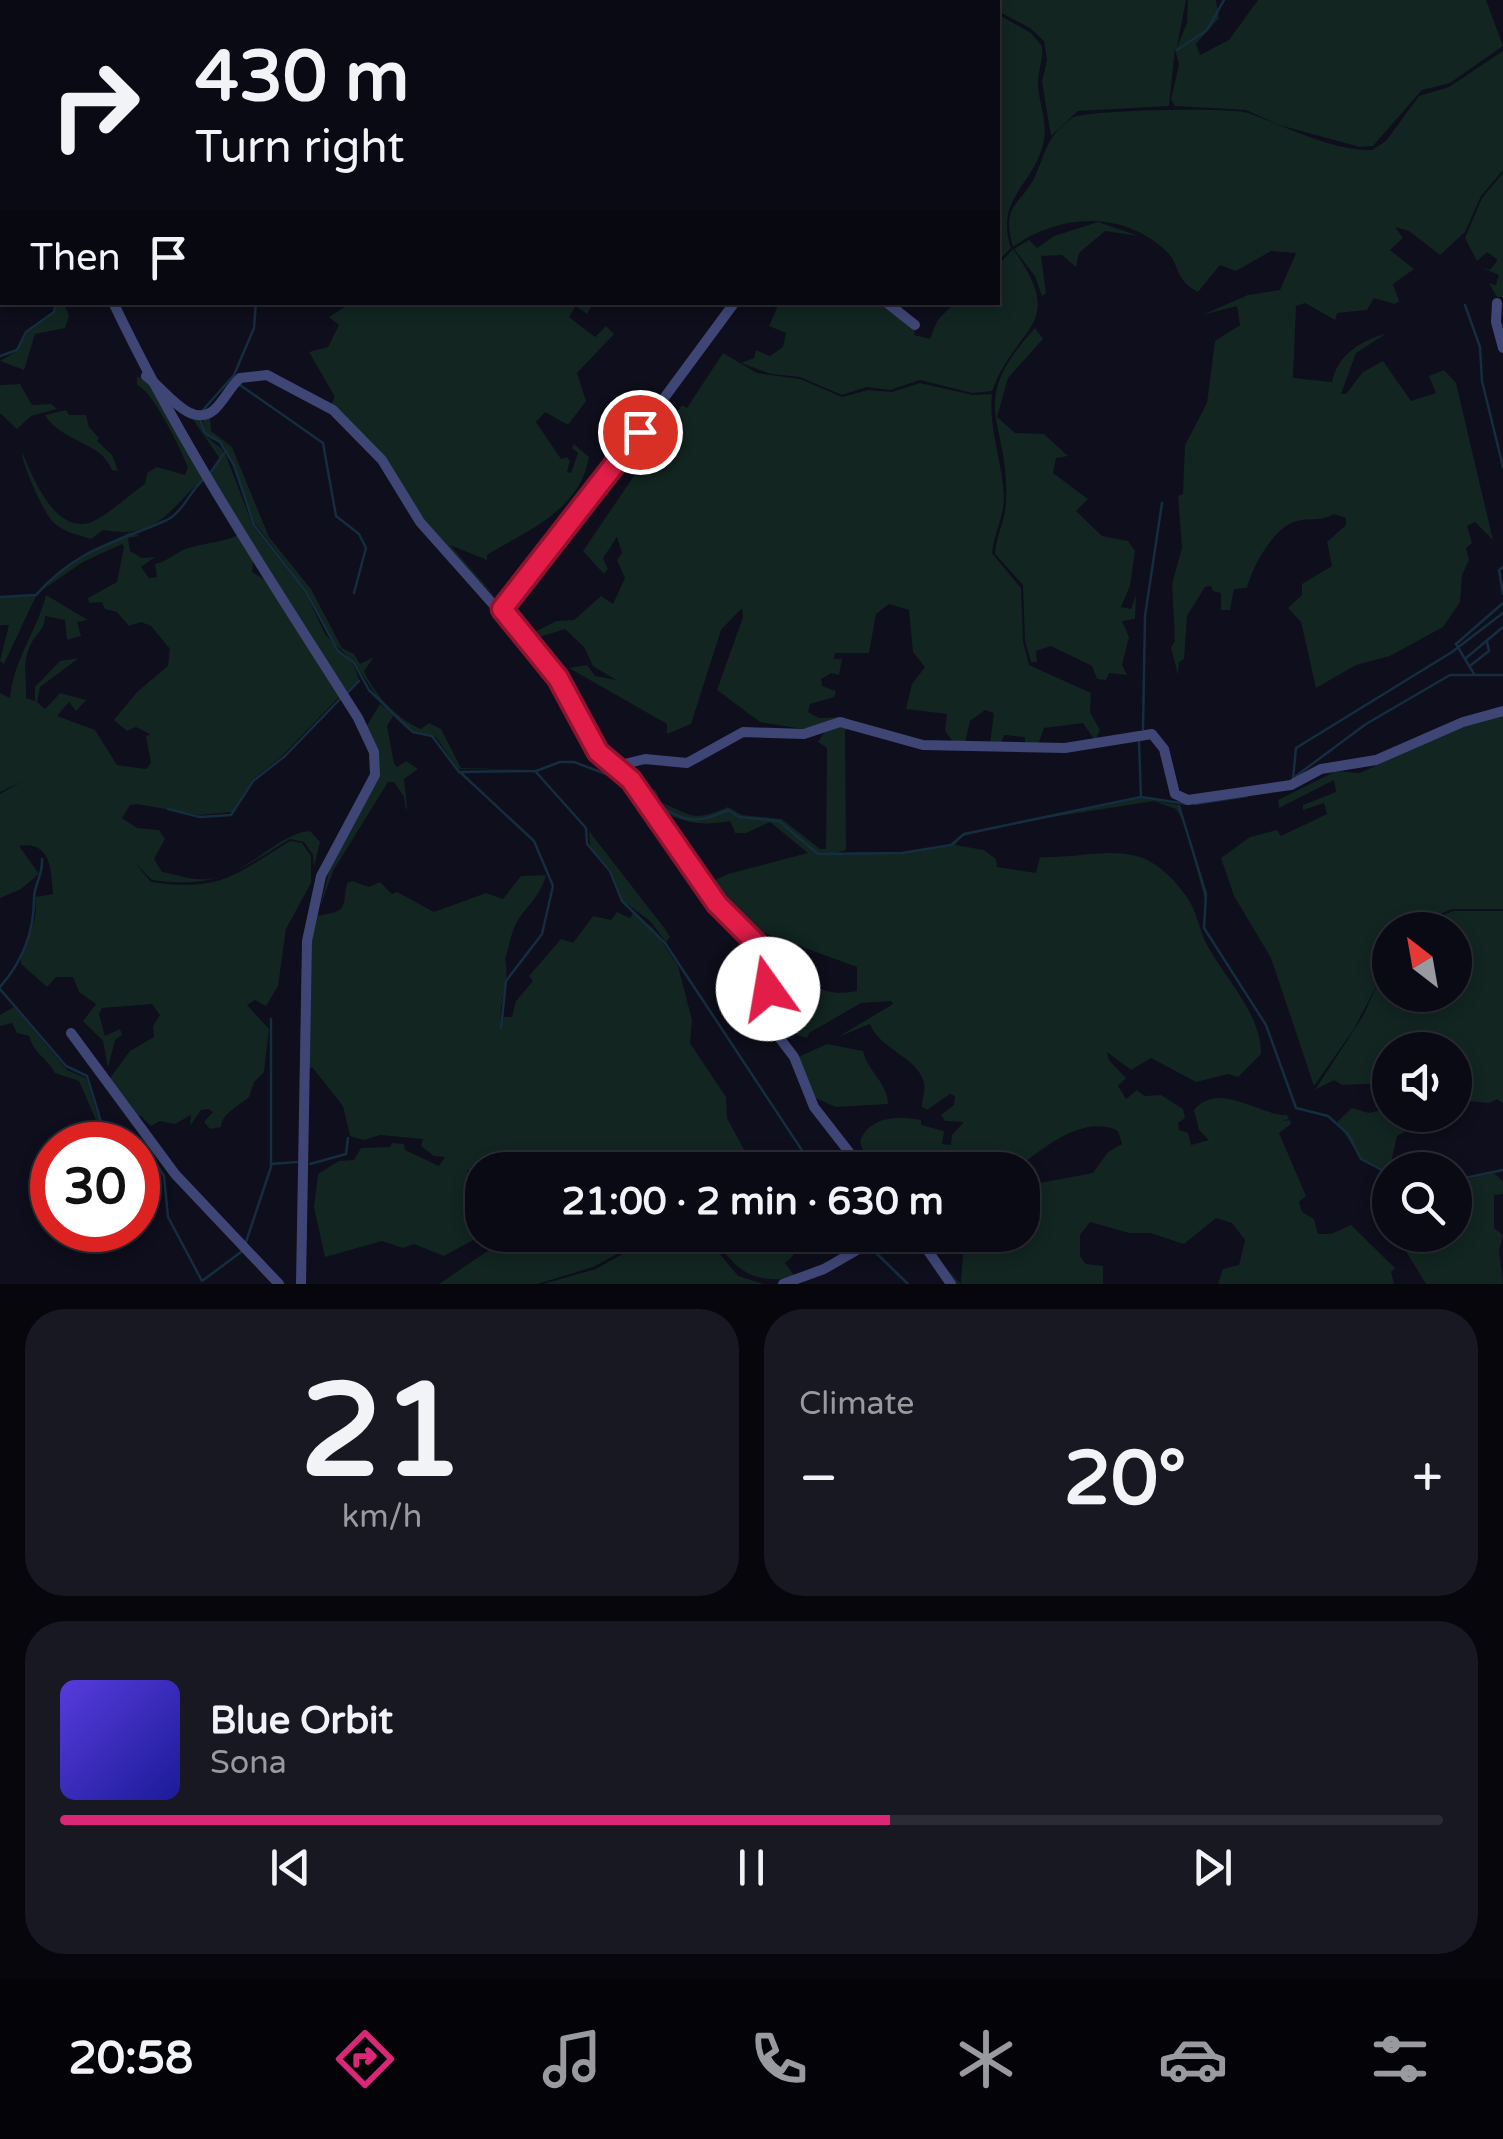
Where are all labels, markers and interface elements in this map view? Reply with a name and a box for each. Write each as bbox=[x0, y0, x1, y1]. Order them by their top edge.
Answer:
text: 430 m bbox=[195, 36, 409, 120]
icon: right bbox=[30, 40, 160, 170]
text: Turn right bbox=[195, 121, 404, 175]
icon: arrive bbox=[141, 230, 196, 285]
text: Then bbox=[30, 235, 121, 281]
pin bbox=[598, 390, 683, 475]
icon: arrive bbox=[613, 405, 668, 460]
north arrow bbox=[1372, 912, 1472, 1012]
map controls bbox=[1372, 912, 1472, 1252]
position arrow bbox=[716, 937, 820, 1041]
button: sound bbox=[1372, 1032, 1472, 1132]
speed limit sign: 30 bbox=[30, 1122, 160, 1252]
button: search bbox=[1372, 1152, 1472, 1252]
text: 21:00 · 2 min · 630 m bbox=[561, 1179, 944, 1225]
text: 21 bbox=[300, 1355, 464, 1511]
text: Climate bbox=[799, 1385, 914, 1423]
text: 20° bbox=[1064, 1434, 1186, 1524]
text: − bbox=[799, 1446, 838, 1512]
text: + bbox=[1412, 1446, 1443, 1512]
text: km/h bbox=[342, 1498, 422, 1536]
text: Blue Orbit bbox=[210, 1698, 393, 1744]
text: Sona bbox=[210, 1744, 287, 1782]
icon: previous bbox=[263, 1840, 318, 1895]
icon: pause bbox=[724, 1840, 779, 1895]
icon: next bbox=[1185, 1840, 1240, 1895]
icon: directions bbox=[330, 2024, 400, 2094]
icon: music bbox=[537, 2024, 607, 2094]
icon: phone bbox=[744, 2024, 814, 2094]
icon: climate bbox=[951, 2024, 1021, 2094]
icon: car bbox=[1158, 2024, 1228, 2094]
icon: filters bbox=[1365, 2024, 1435, 2094]
text: 20:58 bbox=[68, 2032, 193, 2086]

